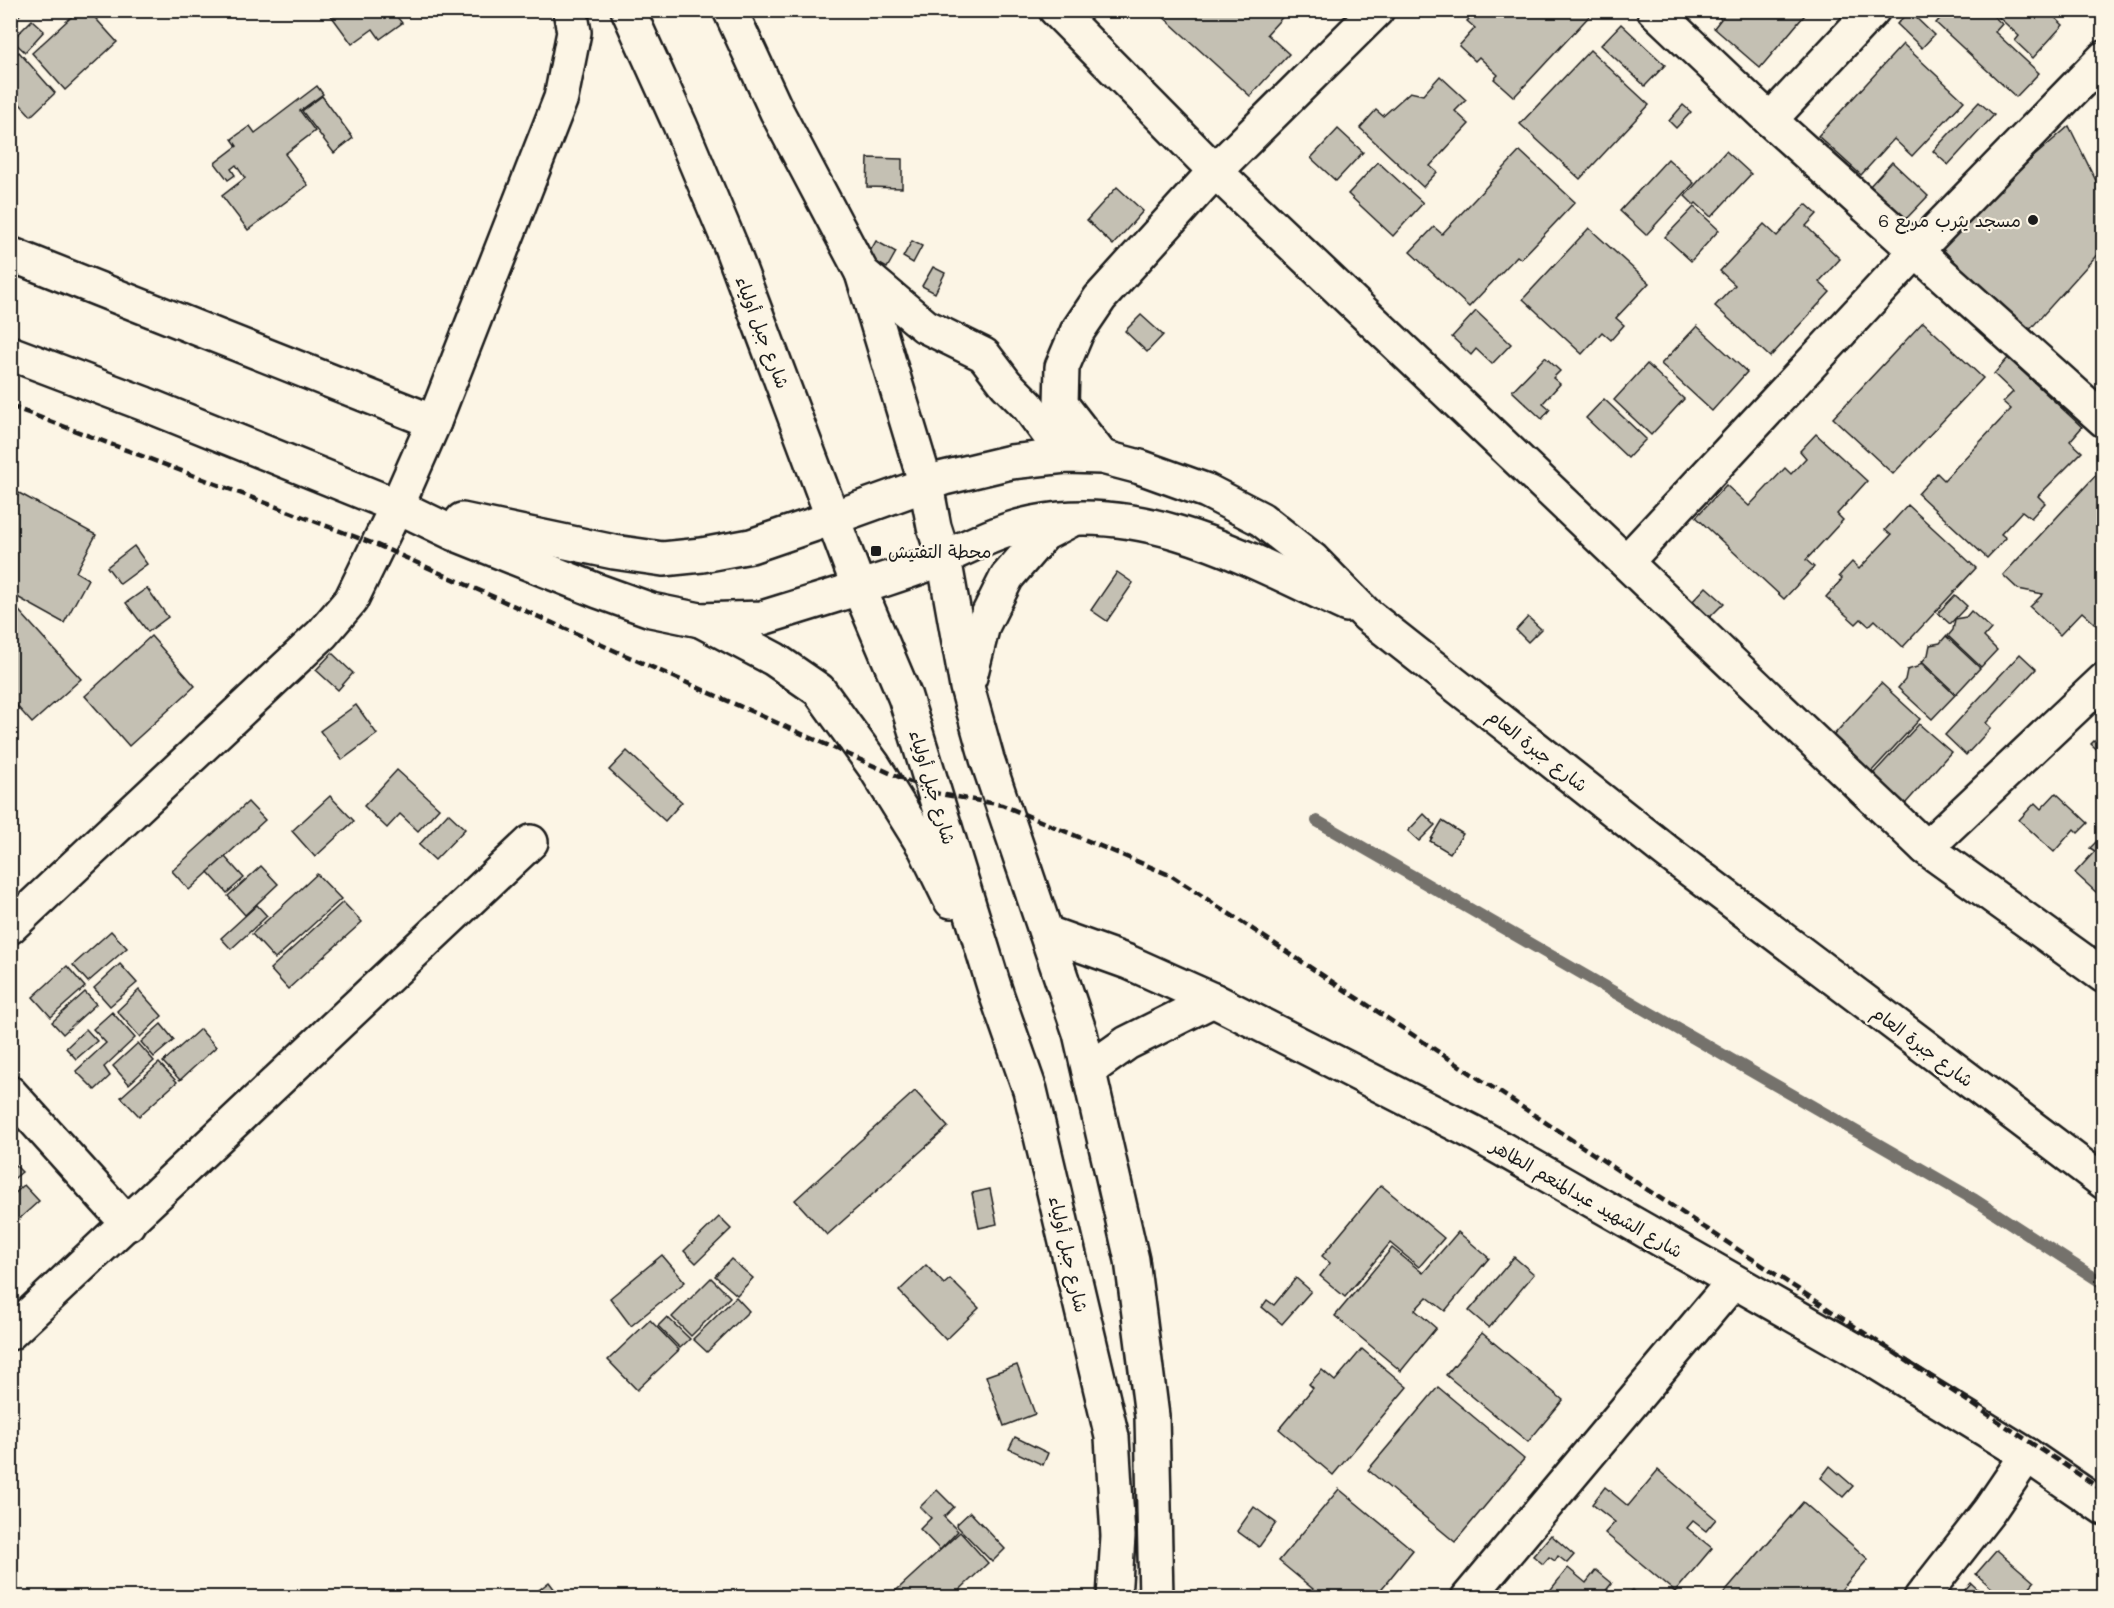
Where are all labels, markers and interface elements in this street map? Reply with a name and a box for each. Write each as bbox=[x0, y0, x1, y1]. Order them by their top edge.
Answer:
place label: مسجد يثرب مربع 6 bbox=[1878, 208, 2021, 234]
marker: مسجد يثرب مربع 6 bbox=[2026, 213, 2040, 227]
street label: شارع جبل أولياء bbox=[730, 272, 796, 392]
place label: محطة التفتيش bbox=[888, 539, 992, 563]
marker: محطة التفتيش bbox=[869, 544, 883, 558]
street label: شارع جبرة العام bbox=[1481, 703, 1593, 799]
street label: شارع جبل أولياء bbox=[903, 727, 962, 848]
street label: شارع جبرة العام bbox=[1866, 1000, 1979, 1094]
street label: شارع الشهيد عبدالمنعم الطاهر bbox=[1483, 1132, 1687, 1265]
street label: شارع جبل أولياء bbox=[1043, 1193, 1094, 1315]

